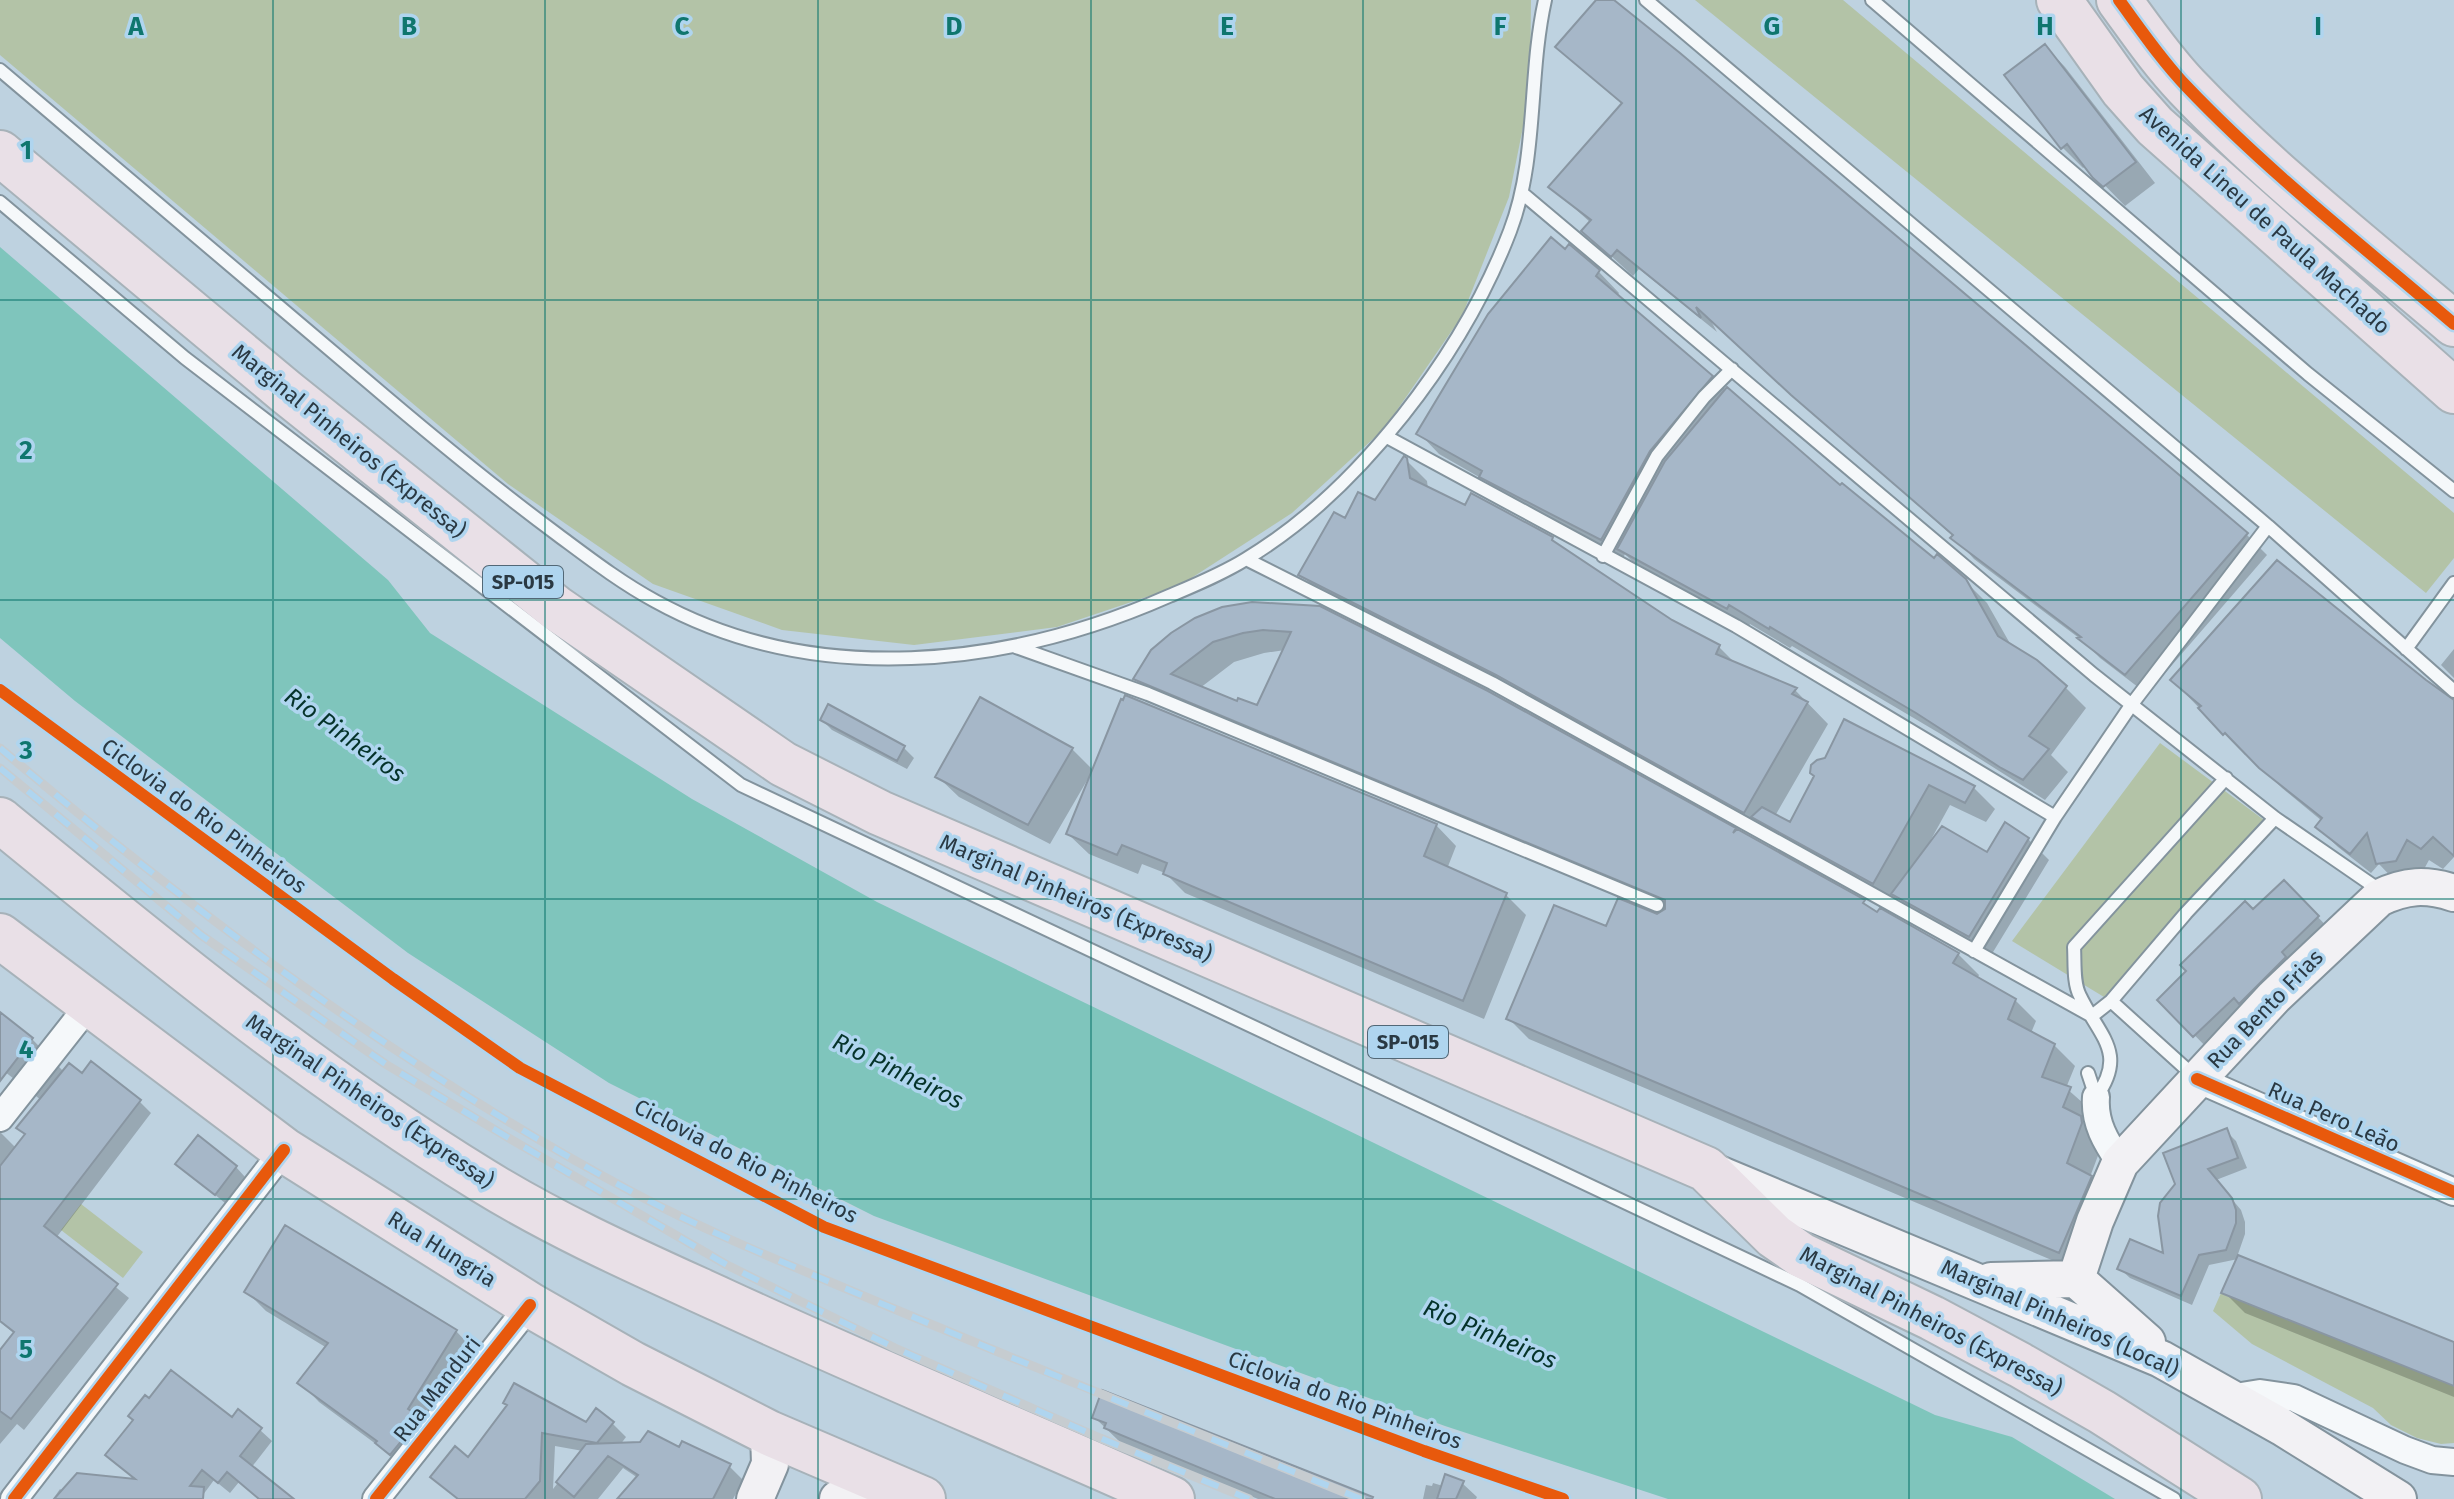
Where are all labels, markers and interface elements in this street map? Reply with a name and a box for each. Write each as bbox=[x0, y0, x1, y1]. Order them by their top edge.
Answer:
text: A bbox=[127, 11, 144, 42]
text: B bbox=[401, 11, 417, 42]
text: C bbox=[675, 11, 690, 42]
text: D bbox=[946, 11, 963, 42]
text: E bbox=[1220, 11, 1234, 42]
text: F bbox=[1494, 11, 1507, 42]
text: G bbox=[1764, 11, 1780, 42]
text: H bbox=[2036, 11, 2054, 42]
text: I bbox=[2314, 11, 2322, 42]
street label: Avenida Lineu de Paula Machado bbox=[2134, 100, 2396, 340]
text: 1 bbox=[20, 135, 32, 166]
street label: Marginal Pinheiros (Expressa) bbox=[227, 338, 471, 544]
text: 2 bbox=[19, 435, 33, 466]
road number: SP-015 bbox=[483, 566, 563, 598]
water label: Rio Pinheiros bbox=[279, 682, 411, 788]
street label: Ciclovia do Rio Pinheiros bbox=[96, 733, 312, 899]
text: 3 bbox=[18, 735, 33, 766]
street label: Marginal Pinheiros (Expressa) bbox=[936, 828, 1216, 968]
street label: Rua Bento Frias bbox=[2201, 944, 2329, 1074]
street label: Marginal Pinheiros (Expressa) bbox=[241, 1008, 499, 1194]
road number: SP-015 bbox=[1368, 1026, 1448, 1058]
water label: Rio Pinheiros bbox=[828, 1027, 968, 1115]
text: 4 bbox=[19, 1034, 34, 1065]
street label: Rua Pero Leão bbox=[2264, 1076, 2404, 1158]
street label: Ciclovia do Rio Pinheiros bbox=[630, 1093, 862, 1229]
street label: Rua Hungria bbox=[383, 1205, 501, 1293]
street label: Marginal Pinheiros (Expressa) bbox=[1795, 1240, 2067, 1402]
street label: Marginal Pinheiros (Local) bbox=[1937, 1253, 2183, 1383]
water label: Rio Pinheiros bbox=[1419, 1293, 1561, 1375]
street label: Rua Manduri bbox=[387, 1331, 487, 1447]
text: 5 bbox=[19, 1334, 33, 1365]
street label: Ciclovia do Rio Pinheiros bbox=[1224, 1345, 1466, 1455]

